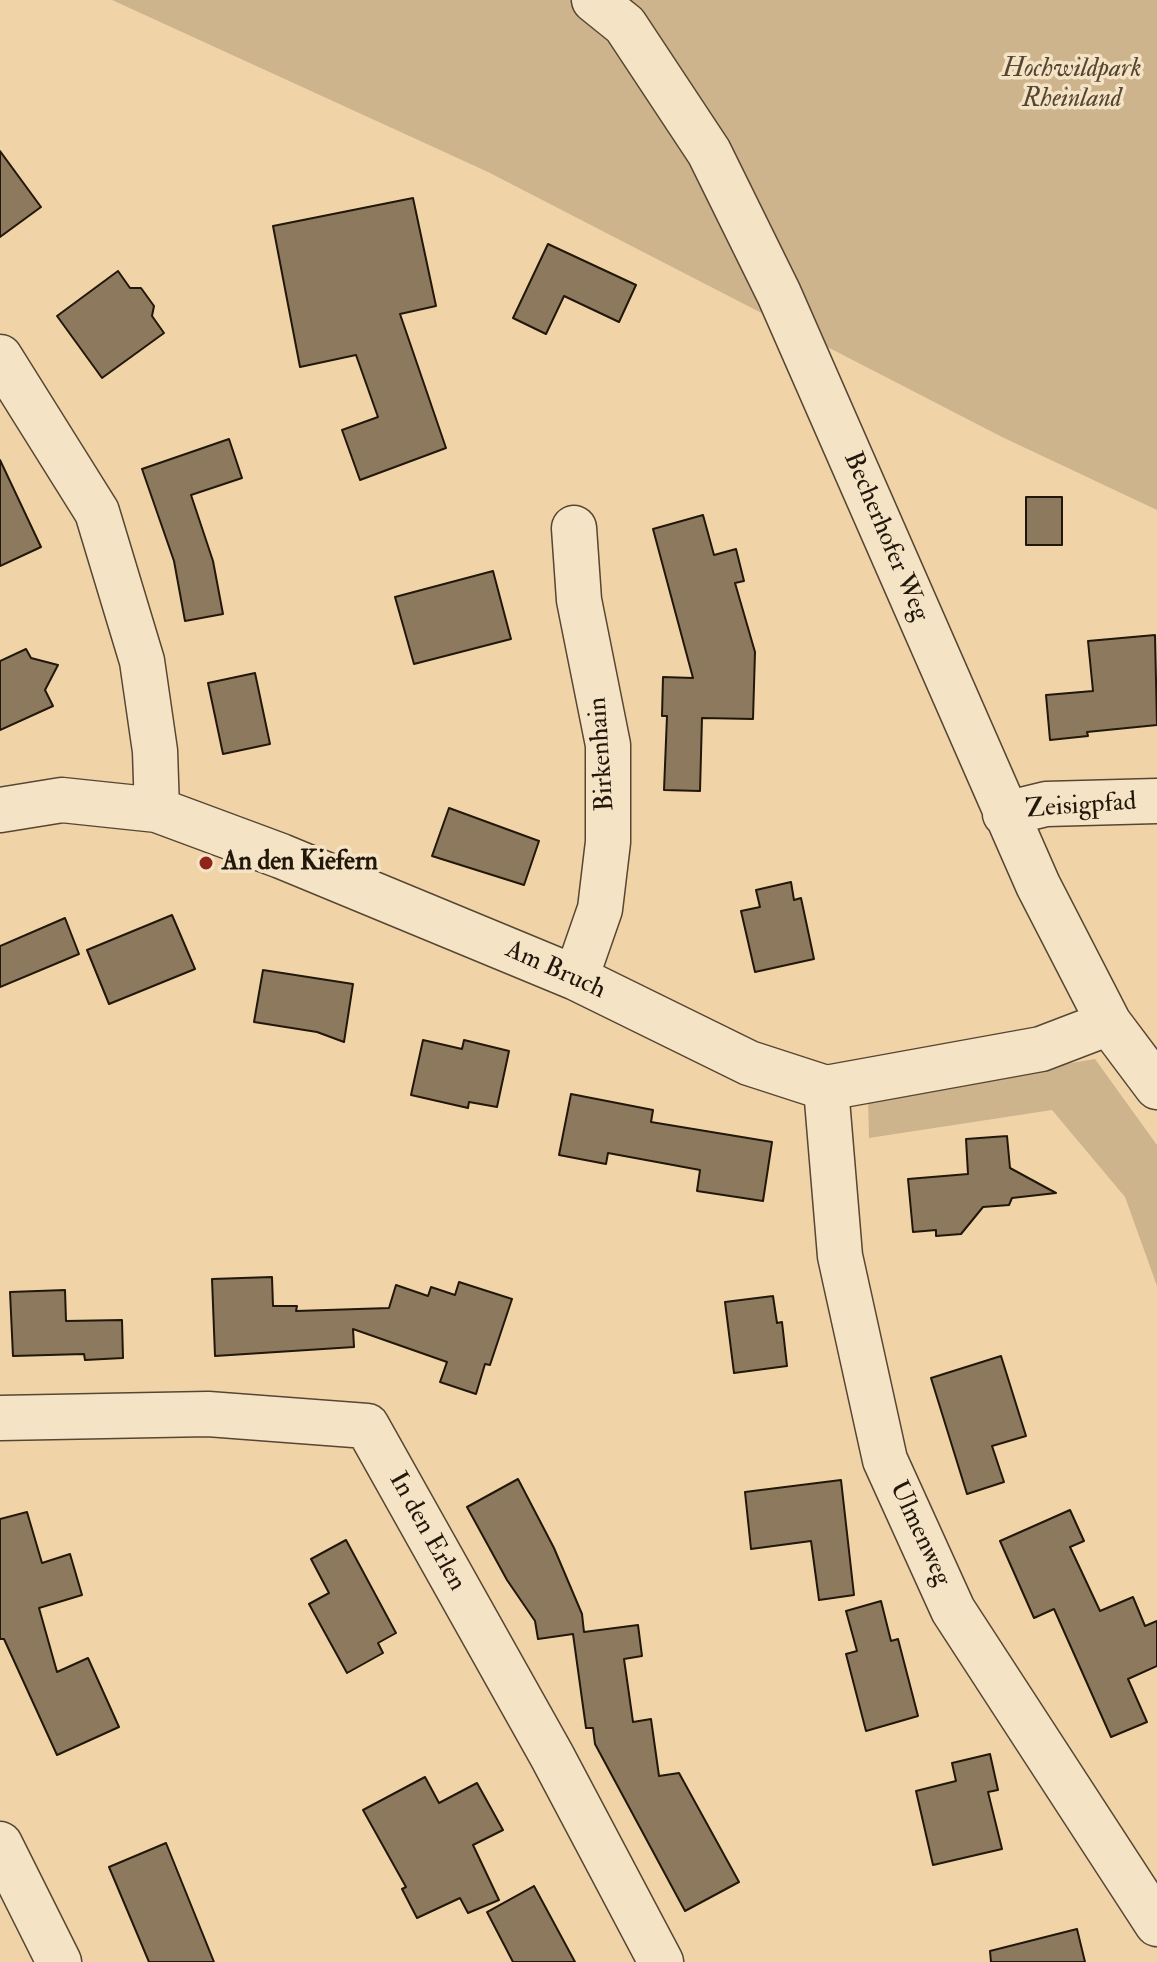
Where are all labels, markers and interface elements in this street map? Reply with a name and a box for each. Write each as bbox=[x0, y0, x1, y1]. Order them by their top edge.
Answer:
park label: Hochwildpark Rheinland bbox=[1003, 54, 1141, 116]
street label: Becherhofer Weg bbox=[835, 448, 935, 626]
street label: Birkenhain bbox=[583, 696, 623, 812]
street label: Zeisigpfad bbox=[1025, 788, 1137, 826]
place label: An den Kiefern bbox=[222, 847, 378, 879]
marker: An den Kiefern bbox=[197, 854, 215, 872]
street label: Am Bruch bbox=[500, 935, 610, 1007]
street label: In den Erlen bbox=[381, 1467, 471, 1597]
street label: Ulmenweg bbox=[881, 1477, 957, 1591]

